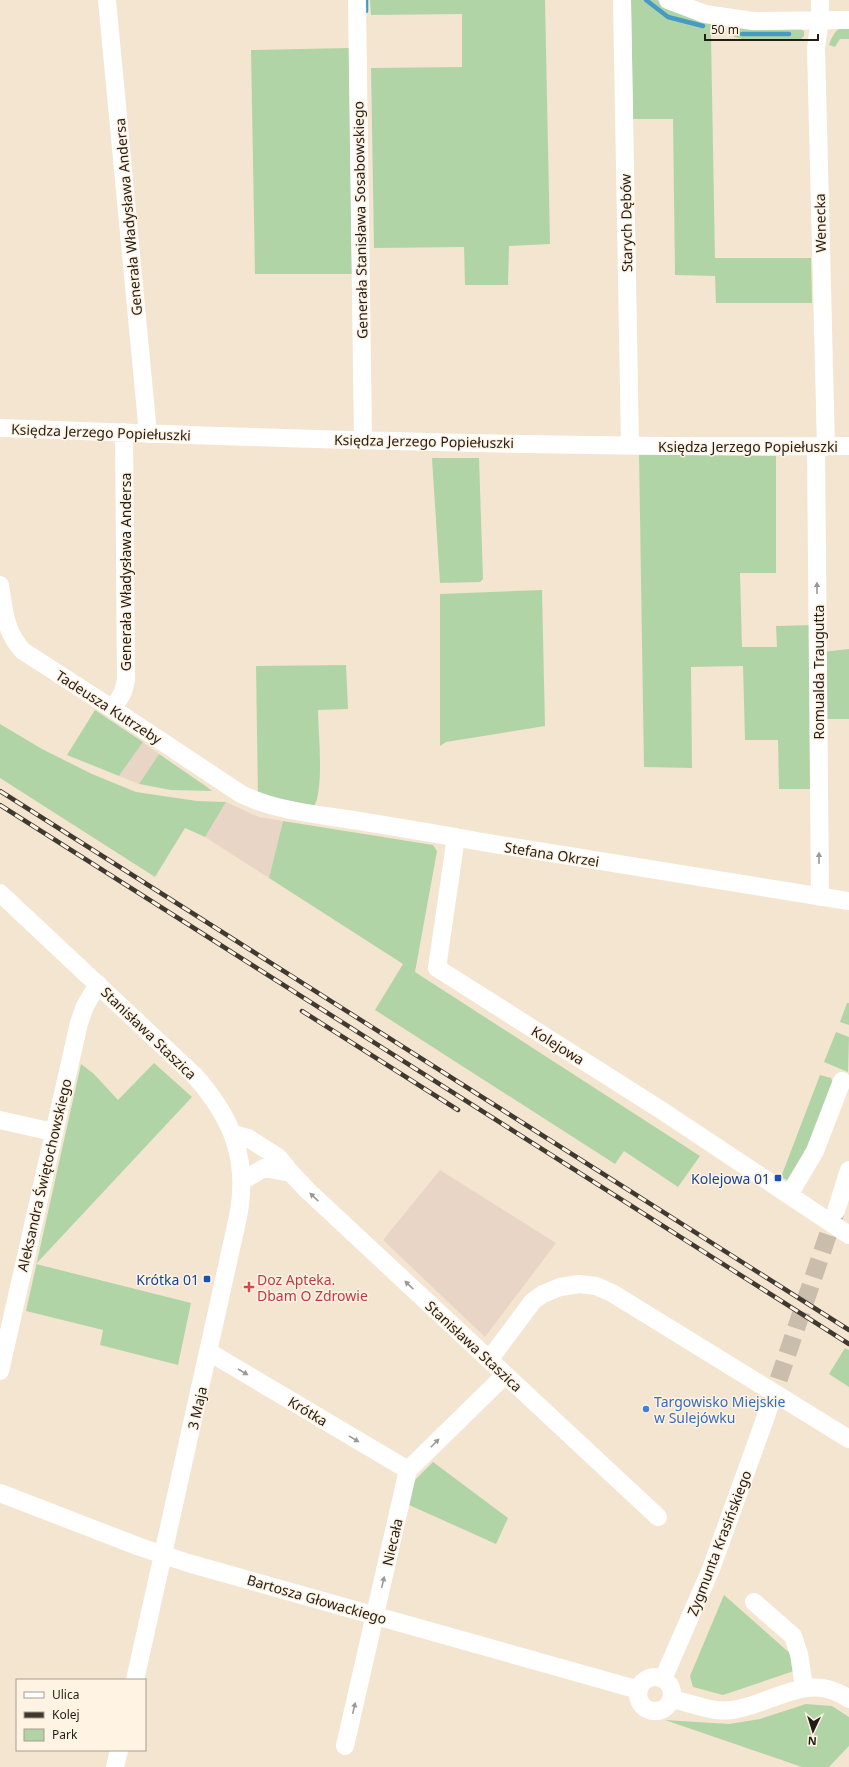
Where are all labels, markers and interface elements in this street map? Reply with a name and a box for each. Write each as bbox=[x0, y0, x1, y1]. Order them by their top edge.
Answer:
scale bar bbox=[705, 16, 818, 42]
text: 50 m bbox=[711, 21, 739, 38]
street label: Generała Stanisława Sosabowskiego bbox=[348, 101, 372, 339]
street label: Generała Władysława Andersa bbox=[110, 117, 146, 317]
street label: Starych Dębów bbox=[616, 174, 636, 272]
street label: Wenecka bbox=[810, 193, 830, 253]
street label: Księdza Jerzego Popiełuszki bbox=[11, 419, 191, 445]
street label: Księdza Jerzego Popiełuszki bbox=[334, 430, 514, 452]
street label: Księdza Jerzego Popiełuszki bbox=[658, 437, 838, 456]
street label: Generała Władysława Andersa bbox=[116, 473, 135, 671]
one-way arrow bbox=[814, 581, 820, 594]
street label: Romualda Traugutta bbox=[809, 605, 828, 739]
street label: Tadeusza Kutrzeby bbox=[52, 666, 166, 749]
street label: Stefana Okrzei bbox=[503, 837, 601, 871]
one-way arrow bbox=[816, 851, 822, 864]
street label: Stanisława Staszica bbox=[97, 983, 201, 1083]
street label: Kolejowa bbox=[528, 1021, 588, 1069]
street label: Aleksandra Świętochowskiego bbox=[12, 1076, 76, 1274]
place label: Kolejowa 01 bbox=[691, 1169, 770, 1188]
marker: Kolejowa 01 bbox=[773, 1173, 783, 1183]
one-way arrow bbox=[309, 1192, 319, 1201]
place label: Krótka 01 bbox=[136, 1270, 199, 1289]
place label: Doz Apteka. Dbam O Zdrowie bbox=[257, 1270, 368, 1305]
marker: Krótka 01 bbox=[202, 1274, 212, 1284]
one-way arrow bbox=[404, 1280, 414, 1290]
marker: Doz Apteka. Dbam O Zdrowie bbox=[244, 1282, 254, 1292]
street label: Stanisława Staszica bbox=[422, 1296, 526, 1396]
one-way arrow bbox=[238, 1368, 248, 1376]
street label: 3 Maja bbox=[183, 1385, 211, 1431]
street label: Krótka bbox=[285, 1392, 331, 1430]
place label: Targowisko Miejskie w Sulejówku bbox=[654, 1392, 785, 1427]
marker: Targowisko Miejskie w Sulejówku bbox=[641, 1404, 651, 1414]
one-way arrow bbox=[348, 1435, 360, 1442]
one-way arrow bbox=[430, 1438, 440, 1448]
street label: Zygmunta Krasińskiego bbox=[682, 1467, 756, 1619]
street label: Niecała bbox=[377, 1516, 407, 1568]
street label: Bartosza Głowackiego bbox=[245, 1570, 389, 1628]
one-way arrow bbox=[380, 1575, 386, 1588]
legend bbox=[16, 1679, 146, 1751]
text: Ulica bbox=[52, 1686, 79, 1703]
one-way arrow bbox=[351, 1702, 357, 1715]
text: Kolej bbox=[52, 1706, 80, 1723]
north arrow bbox=[793, 1711, 833, 1751]
text: Park bbox=[52, 1726, 78, 1743]
text: N bbox=[807, 1734, 817, 1749]

